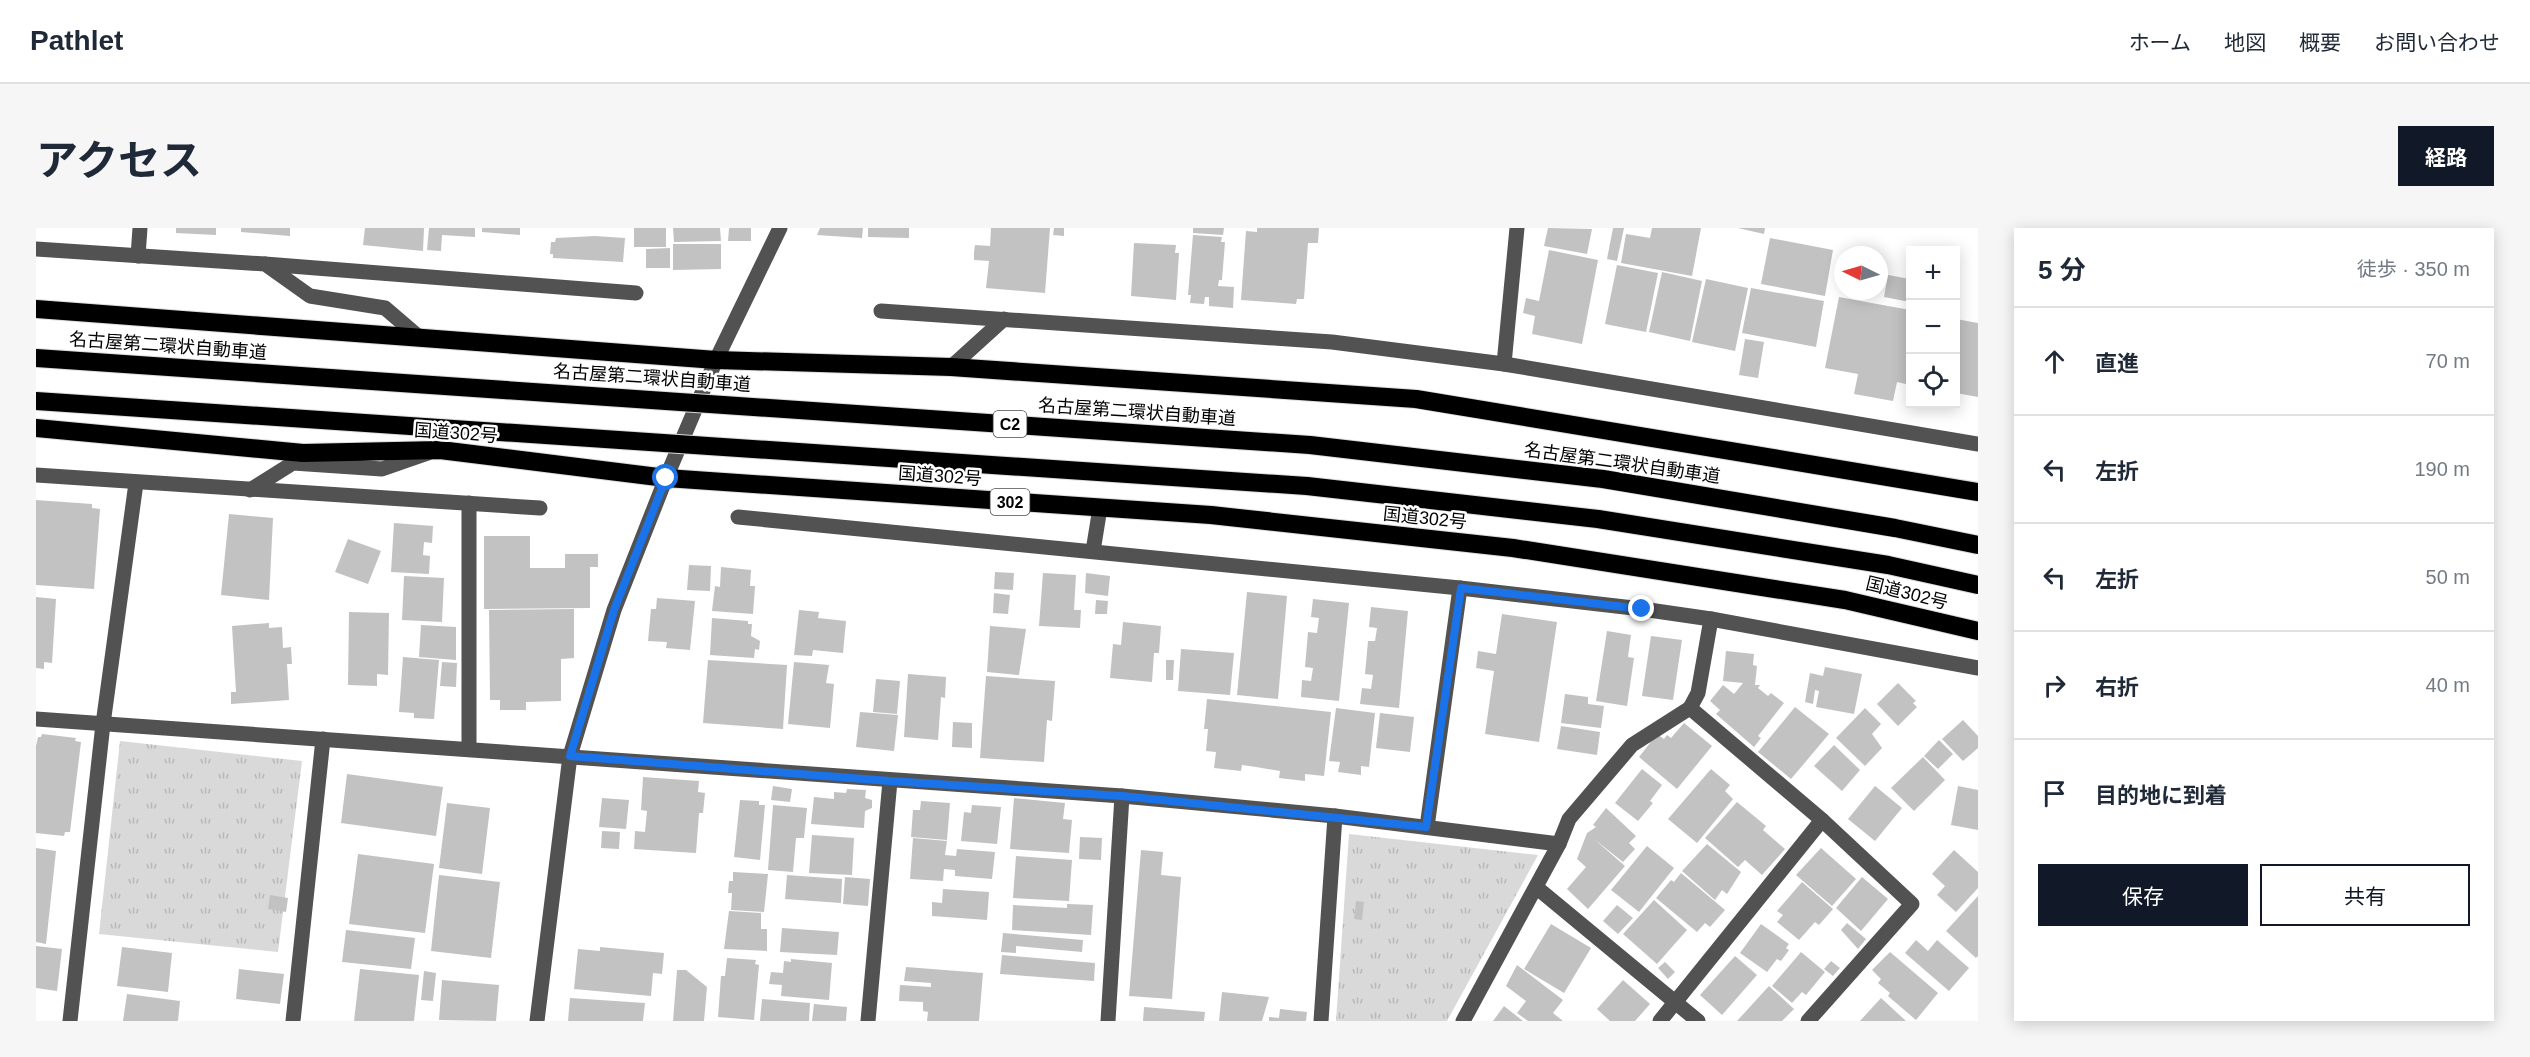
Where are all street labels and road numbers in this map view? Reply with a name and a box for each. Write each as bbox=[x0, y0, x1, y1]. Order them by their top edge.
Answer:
street label: 名古屋第二環状自動車道 bbox=[69, 329, 267, 363]
street label: 名古屋第二環状自動車道 bbox=[553, 361, 751, 395]
street label: 名古屋第二環状自動車道 bbox=[1038, 395, 1236, 429]
road number: C2 bbox=[994, 411, 1026, 437]
street label: 国道302号 bbox=[413, 420, 499, 446]
street label: 名古屋第二環状自動車道 bbox=[1523, 439, 1721, 487]
street label: 国道302号 bbox=[897, 463, 983, 489]
road number: 302 bbox=[990, 489, 1030, 515]
street label: 国道302号 bbox=[1382, 504, 1468, 532]
street label: 国道302号 bbox=[1864, 573, 1950, 613]

